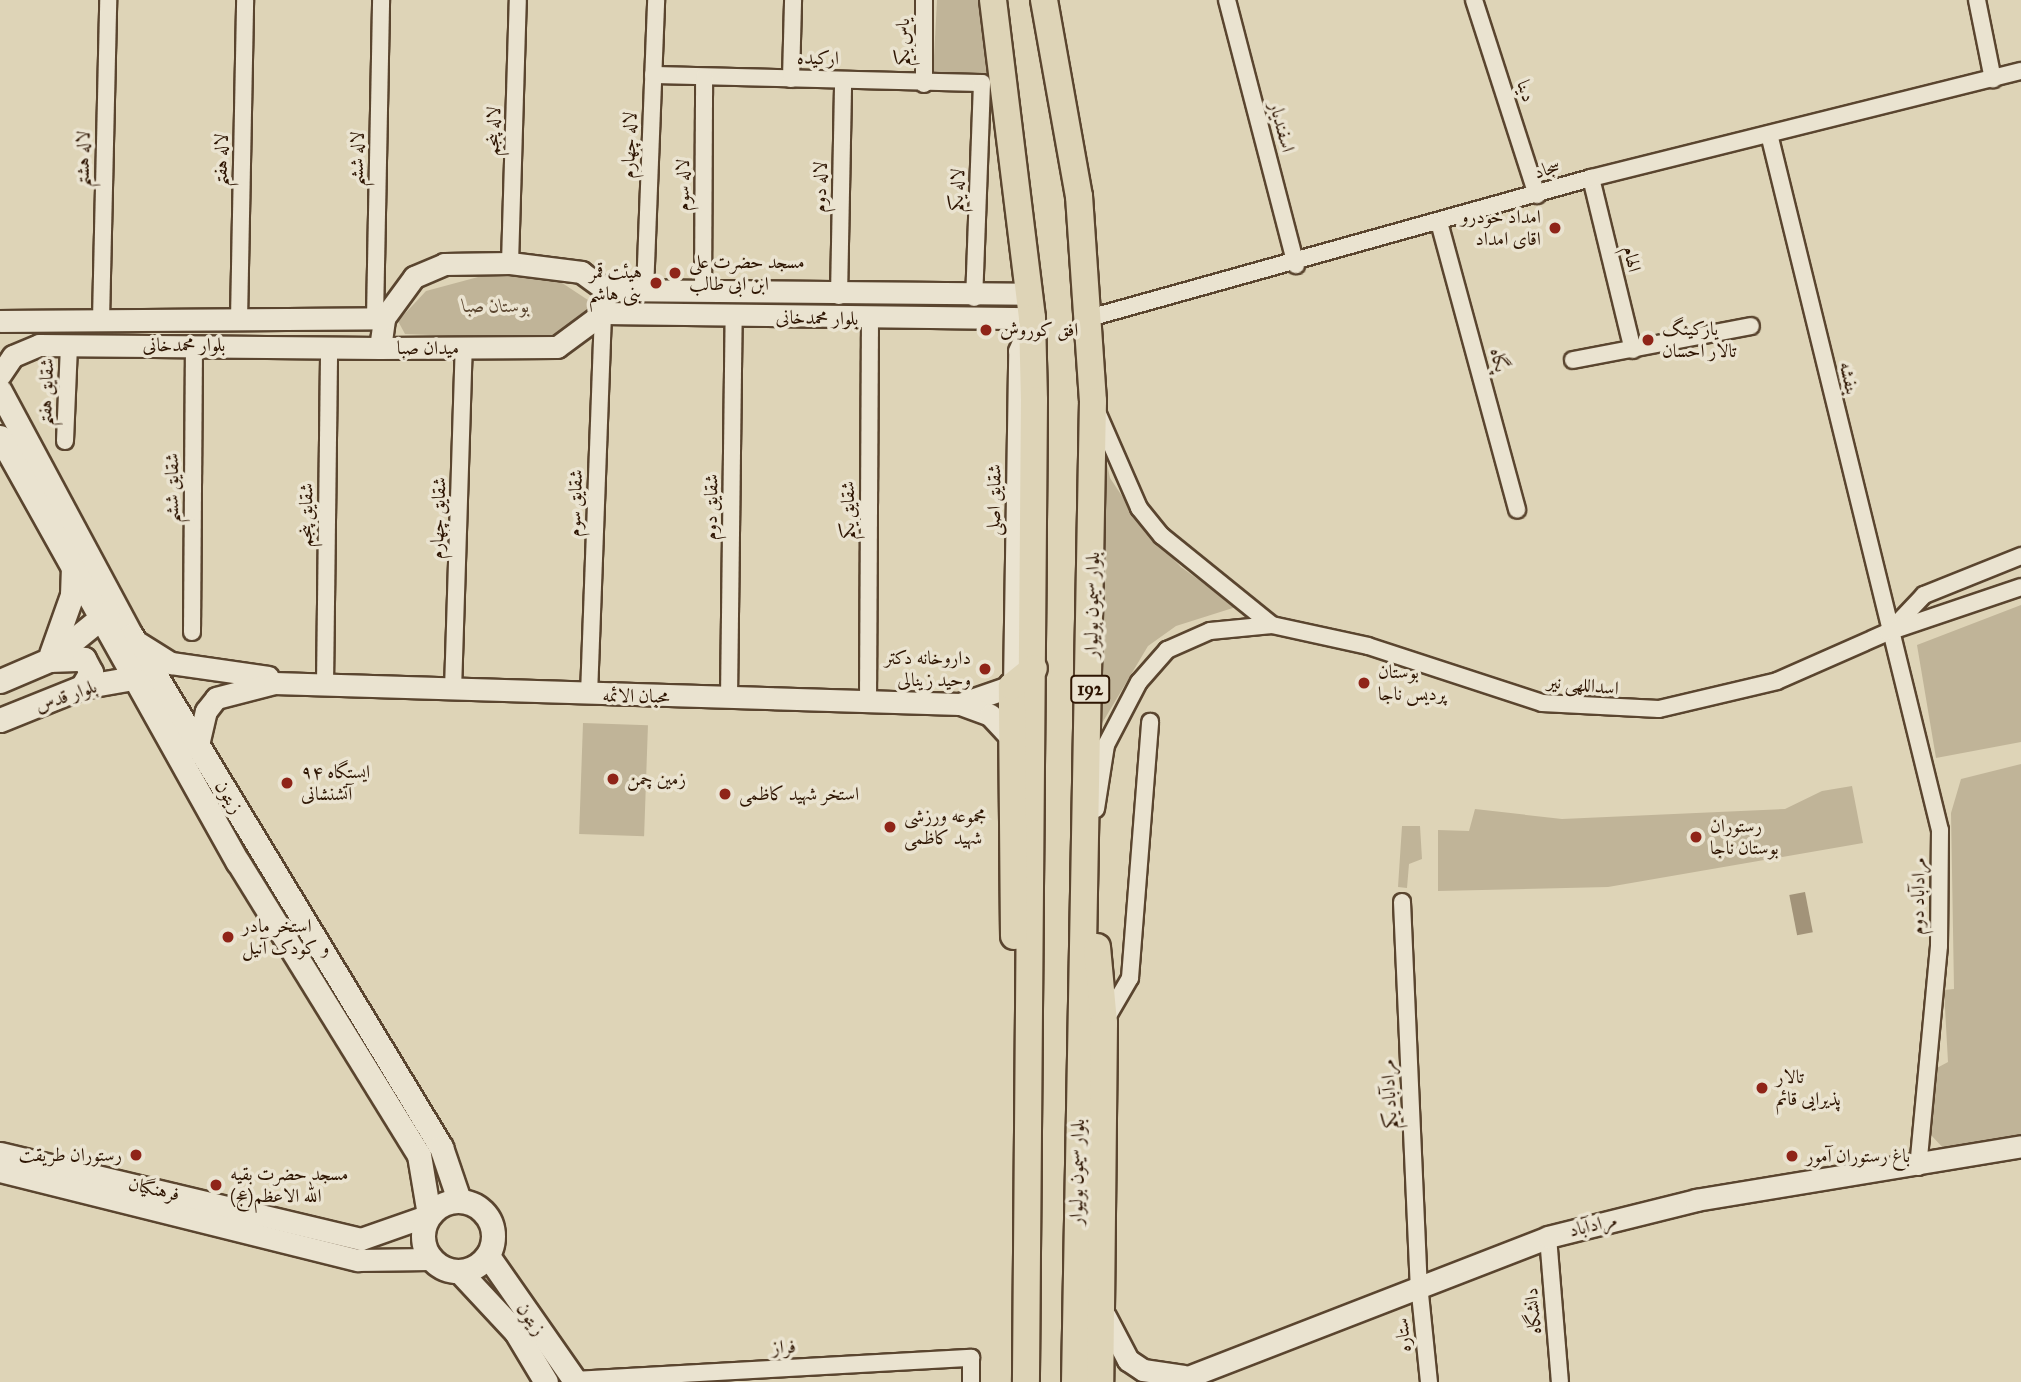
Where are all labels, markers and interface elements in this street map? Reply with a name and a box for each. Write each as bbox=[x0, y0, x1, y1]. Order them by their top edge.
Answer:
street label: یاس یکم bbox=[892, 18, 914, 66]
street label: ارکیده bbox=[797, 46, 839, 70]
street label: دینا bbox=[1512, 77, 1540, 105]
street label: اسفندیار bbox=[1264, 99, 1300, 155]
street label: لاله پنجم bbox=[481, 106, 505, 156]
street label: لاله چهارم bbox=[616, 111, 642, 179]
street label: لاله هشتم bbox=[71, 130, 95, 188]
street label: لاله ششم bbox=[345, 131, 369, 187]
street label: لاله هفتم bbox=[209, 133, 233, 187]
street label: سجاد bbox=[1531, 154, 1563, 184]
street label: لاله سوم bbox=[672, 159, 694, 211]
street label: لاله دوم bbox=[808, 161, 832, 213]
street label: لاله یکم bbox=[945, 168, 969, 212]
place label: امداد خودرو اقای امداد bbox=[1461, 206, 1541, 250]
marker: امداد خودرو اقای امداد bbox=[1547, 220, 1563, 236]
street label: الهام bbox=[1618, 244, 1646, 274]
place label: مسجد حضرت علی ابن ابی طالب bbox=[689, 251, 805, 295]
place label: هیئت قمر بنی هاشم bbox=[588, 261, 642, 305]
marker: مسجد حضرت علی ابن ابی طالب bbox=[667, 265, 683, 281]
marker: هیئت قمر بنی هاشم bbox=[648, 275, 664, 291]
park label: بوستان صبا bbox=[462, 295, 530, 317]
street label: بلوار محمدخانی bbox=[775, 306, 859, 330]
place label: پارکینگ تالار احسان bbox=[1662, 318, 1736, 362]
place label: افق کوروش bbox=[1000, 319, 1078, 341]
marker: افق کوروش bbox=[978, 322, 994, 338]
marker: پارکینگ تالار احسان bbox=[1640, 332, 1656, 348]
street label: بلوار محمدخانی bbox=[143, 334, 225, 356]
street label: میدان صبا bbox=[397, 337, 459, 359]
street label: پگاه bbox=[1485, 345, 1513, 375]
street label: شقایق هفتم bbox=[33, 358, 59, 426]
street label: بنفشه bbox=[1834, 359, 1864, 397]
street label: شقایق ششم bbox=[161, 453, 183, 523]
street label: شقایق اصلی bbox=[982, 464, 1006, 536]
street label: شقایق سوم bbox=[562, 469, 588, 537]
street label: شقایق دوم bbox=[699, 474, 723, 540]
street label: شقایق چهارم bbox=[425, 477, 451, 559]
street label: شقایق یکم bbox=[837, 481, 859, 539]
street label: شقایق پنجم bbox=[294, 483, 318, 547]
street label: بلوار سیمون بولیوار bbox=[1080, 552, 1104, 658]
place label: داروخانه دکتر وحید زینالی bbox=[885, 647, 971, 691]
marker: داروخانه دکتر وحید زینالی bbox=[977, 661, 993, 677]
place label: بوستان پردیس ناجا bbox=[1378, 661, 1446, 705]
street label: اسداللهی نیر bbox=[1546, 670, 1620, 700]
road number: 192 bbox=[1069, 674, 1111, 704]
street label: بلوار قدس bbox=[32, 675, 100, 717]
marker: بوستان پردیس ناجا bbox=[1356, 675, 1372, 691]
street label: محبان الائمه bbox=[602, 684, 670, 708]
place label: ایستگاه ۹۴ آتشنشانی bbox=[301, 761, 370, 805]
place label: زمین چمن bbox=[627, 768, 686, 790]
marker: زمین چمن bbox=[605, 771, 621, 787]
marker: ایستگاه ۹۴ آتشنشانی bbox=[279, 775, 295, 791]
street label: زیتون bbox=[210, 776, 248, 818]
place label: استخر شهید کاظمی bbox=[739, 783, 859, 805]
marker: استخر شهید کاظمی bbox=[717, 786, 733, 802]
place label: مجموعه ورزشی شهید کاظمی bbox=[904, 805, 986, 849]
place label: رستوران بوستان ناجا bbox=[1710, 815, 1779, 859]
marker: مجموعه ورزشی شهید کاظمی bbox=[882, 819, 898, 835]
marker: رستوران بوستان ناجا bbox=[1688, 829, 1704, 845]
street label: مرادآباد دوم bbox=[1906, 857, 1930, 935]
place label: استخر مادر و کودک آنیل bbox=[242, 915, 329, 959]
marker: استخر مادر و کودک آنیل bbox=[220, 929, 236, 945]
street label: مرادآباد یکم bbox=[1376, 1059, 1402, 1129]
place label: تالار پذیرایی قائم bbox=[1776, 1066, 1841, 1110]
marker: تالار پذیرایی قائم bbox=[1754, 1080, 1770, 1096]
street label: بلوار سیمون بولیوار bbox=[1065, 1119, 1089, 1225]
place label: رستوران طریقت bbox=[19, 1144, 122, 1166]
place label: باغ رستوران آمور bbox=[1806, 1145, 1910, 1167]
marker: رستوران طریقت bbox=[128, 1147, 144, 1163]
marker: باغ رستوران آمور bbox=[1784, 1148, 1800, 1164]
place label: مسجد حضرت بقیه الله الاعظم(عج) bbox=[230, 1163, 348, 1207]
street label: فرهنگیان bbox=[126, 1172, 182, 1206]
marker: مسجد حضرت بقیه الله الاعظم(عج) bbox=[208, 1177, 224, 1193]
street label: مرادآباد bbox=[1567, 1208, 1619, 1242]
street label: دانشگاه bbox=[1520, 1287, 1546, 1335]
street label: زیتون bbox=[511, 1298, 551, 1340]
street label: ستاره bbox=[1390, 1317, 1416, 1353]
street label: فراز bbox=[772, 1335, 796, 1359]

